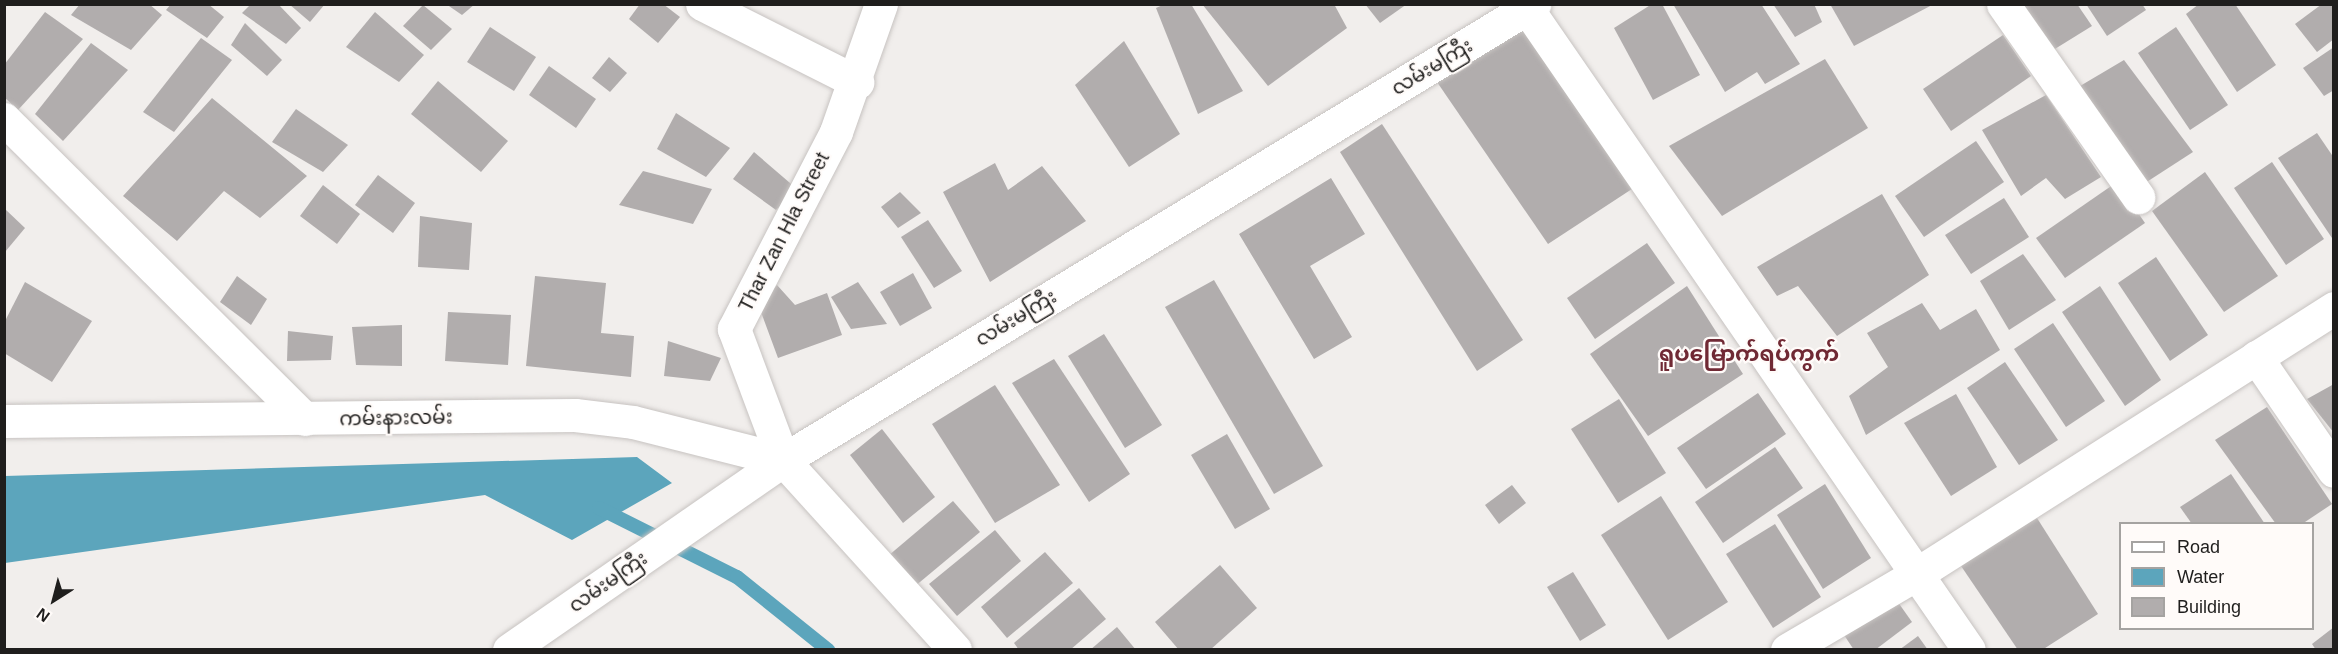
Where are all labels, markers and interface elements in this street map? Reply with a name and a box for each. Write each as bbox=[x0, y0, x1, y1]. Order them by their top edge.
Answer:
street label: လမ်းမကြီး bbox=[1387, 33, 1477, 101]
street label: Thar Zan Hla Street bbox=[733, 148, 835, 316]
street label: လမ်းမကြီး bbox=[971, 284, 1061, 352]
district label: ရူပမြောက်ရပ်ကွက် bbox=[1659, 341, 1839, 367]
street label: ကမ်းနားလမ်း bbox=[339, 405, 453, 431]
legend bbox=[2119, 522, 2314, 630]
text: Road bbox=[2177, 537, 2220, 557]
street label: လမ်းမကြီး bbox=[564, 546, 652, 618]
text: Water bbox=[2177, 567, 2224, 587]
north arrow bbox=[24, 570, 84, 630]
text: Building bbox=[2177, 597, 2241, 617]
text: N bbox=[33, 605, 53, 625]

